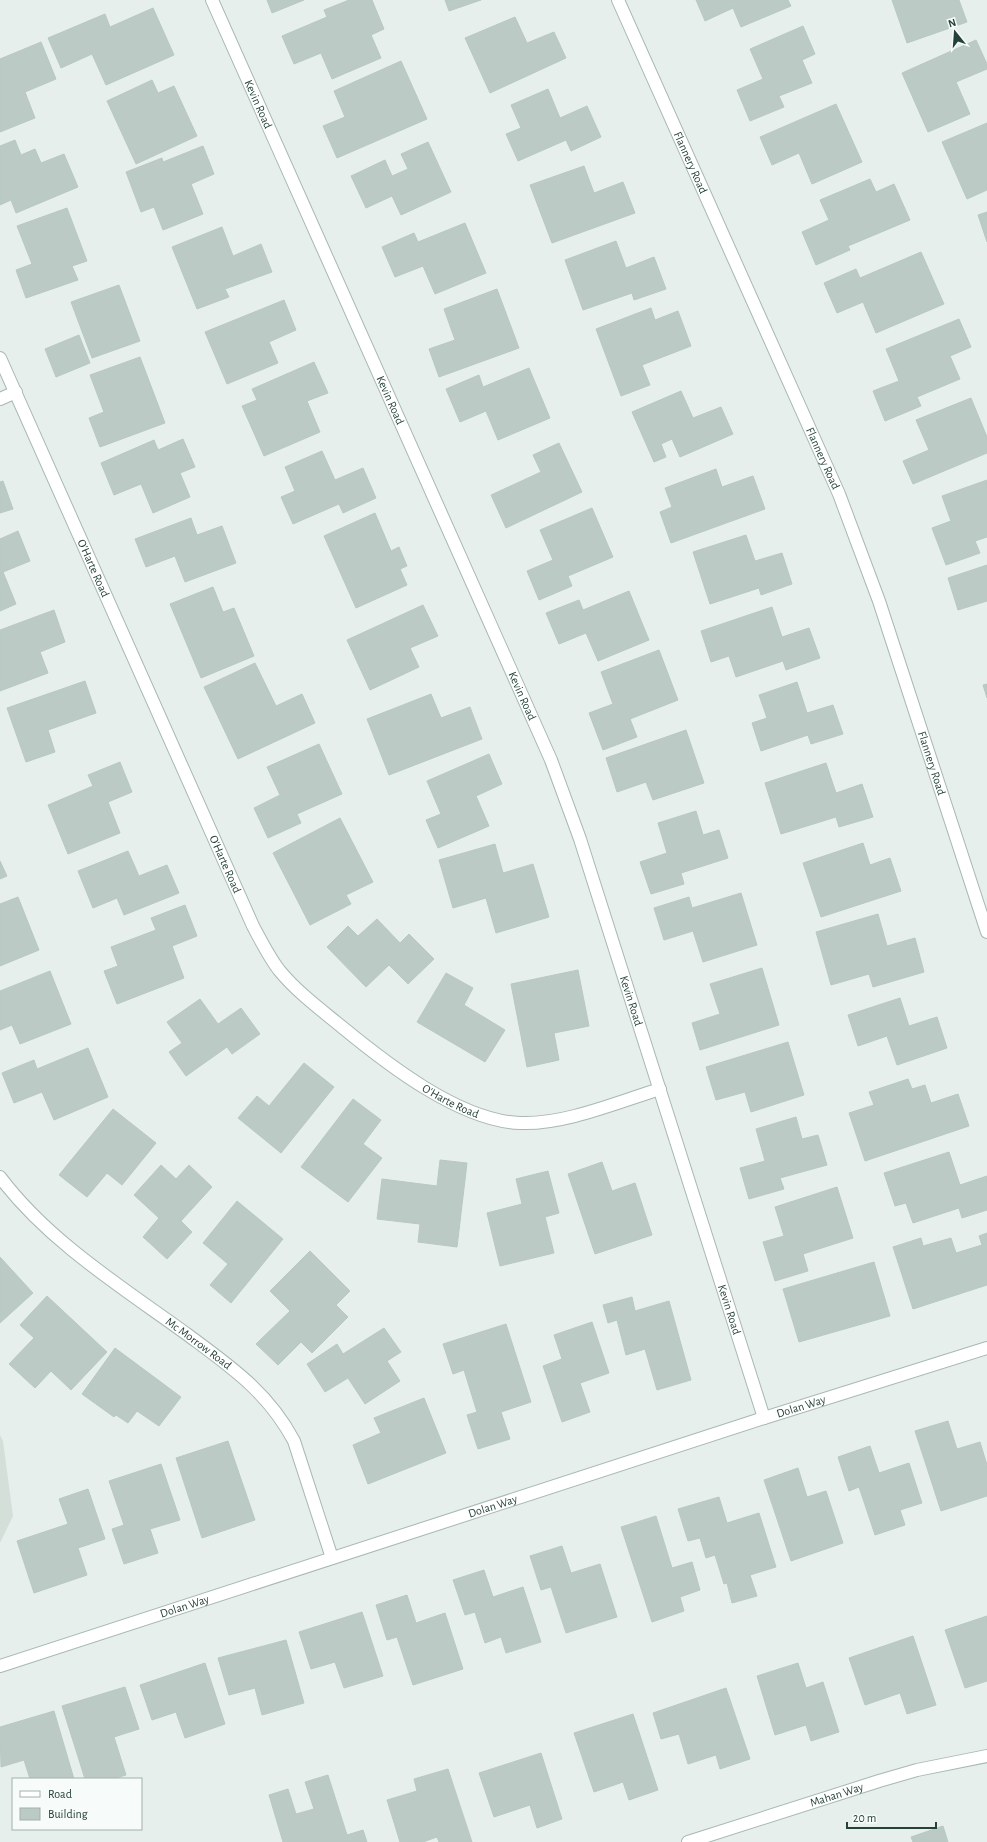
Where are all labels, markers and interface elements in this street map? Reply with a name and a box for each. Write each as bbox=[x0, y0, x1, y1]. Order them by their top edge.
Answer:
north arrow bbox=[935, 12, 975, 52]
text: N bbox=[947, 17, 957, 29]
street label: Kevin Road bbox=[242, 78, 274, 130]
street label: Flannery Road bbox=[672, 130, 710, 195]
street label: Kevin Road bbox=[374, 374, 406, 426]
street label: Flannery Road bbox=[804, 425, 842, 491]
street label: O'Harte Road bbox=[76, 537, 112, 599]
street label: Kevin Road bbox=[506, 670, 538, 722]
street label: Flannery Road bbox=[916, 730, 948, 797]
street label: O'Harte Road bbox=[207, 833, 243, 895]
street label: Kevin Road bbox=[618, 974, 645, 1027]
street label: O'Harte Road bbox=[420, 1082, 481, 1120]
street label: Kevin Road bbox=[716, 1283, 743, 1336]
street label: Mc Morrow Road bbox=[164, 1315, 234, 1371]
street label: Dolan Way bbox=[775, 1393, 827, 1420]
street label: Dolan Way bbox=[467, 1493, 519, 1520]
street label: Dolan Way bbox=[158, 1593, 211, 1620]
legend bbox=[12, 1778, 142, 1830]
street label: Mahan Way bbox=[808, 1780, 865, 1809]
text: Road bbox=[48, 1788, 72, 1800]
scale bar bbox=[847, 1804, 936, 1830]
text: Building bbox=[48, 1808, 88, 1820]
text: 20 m bbox=[853, 1812, 876, 1824]

